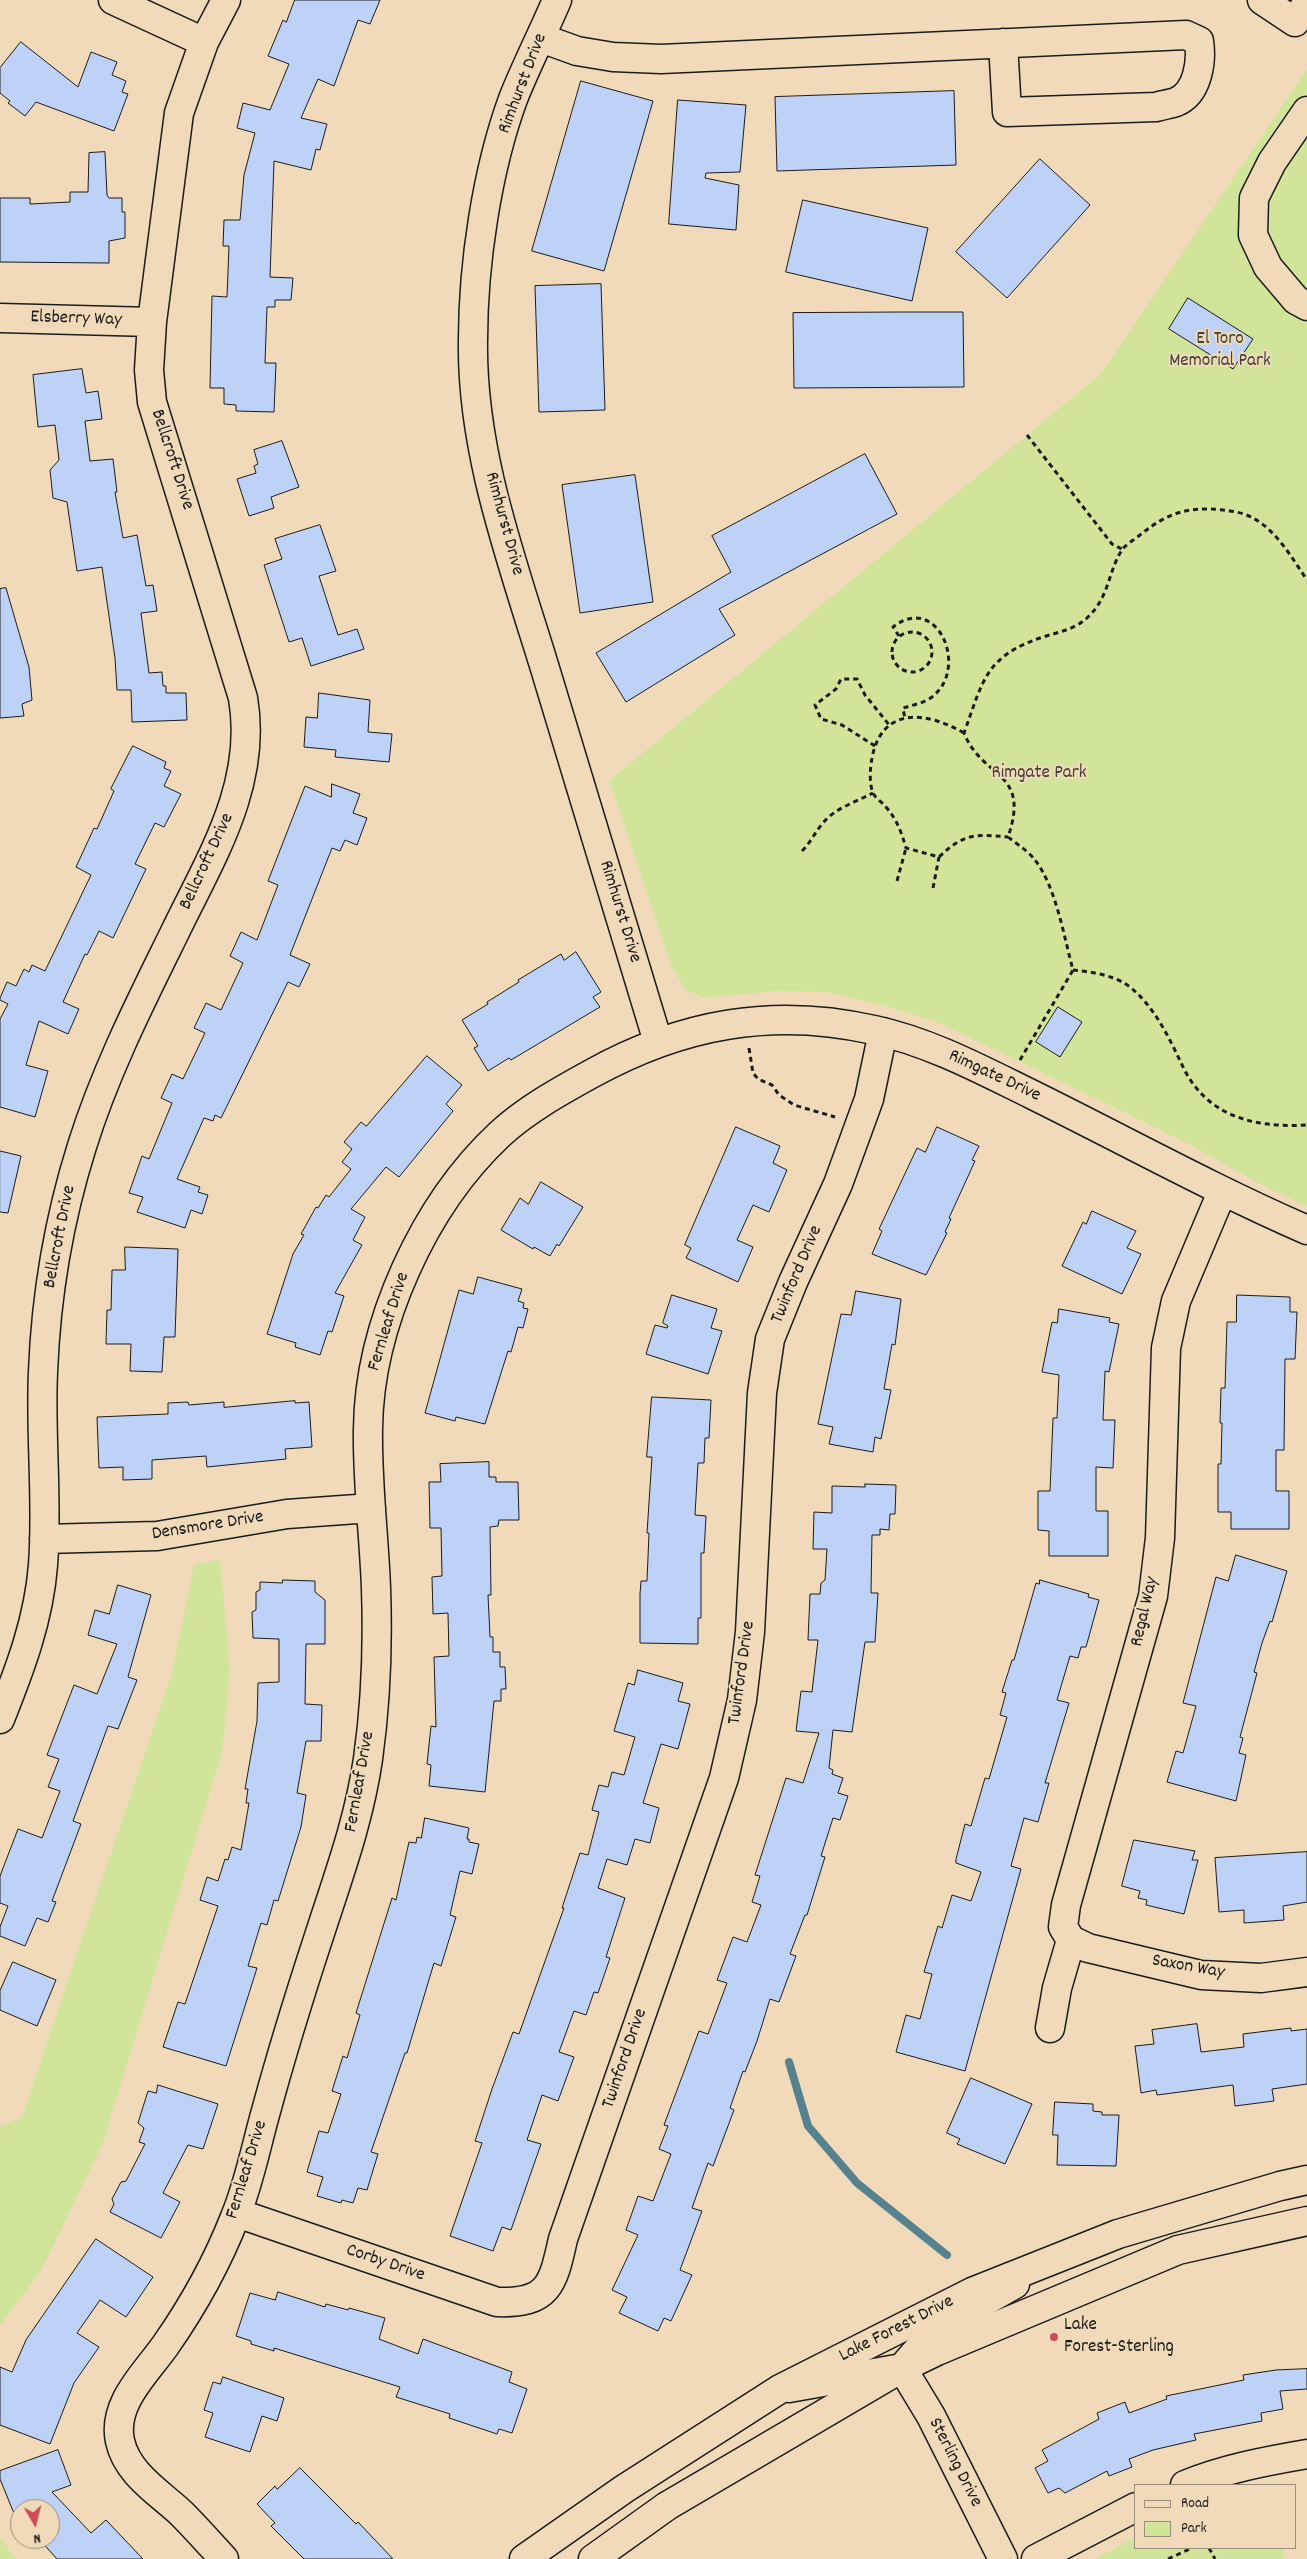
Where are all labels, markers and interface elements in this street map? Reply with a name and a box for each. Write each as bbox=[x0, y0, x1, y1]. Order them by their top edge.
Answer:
street label: Rimhurst Drive bbox=[494, 31, 554, 137]
street label: Elsberry Way bbox=[30, 307, 122, 333]
park label: El Toro Memorial Park bbox=[1169, 329, 1271, 373]
street label: Bellcroft Drive bbox=[144, 407, 198, 513]
street label: Rimhurst Drive bbox=[478, 470, 528, 578]
park label: Rimgate Park bbox=[991, 763, 1087, 785]
street label: Bellcroft Drive bbox=[176, 810, 240, 914]
street label: Rimhurst Drive bbox=[593, 858, 645, 966]
street label: Rimgate Drive bbox=[944, 1046, 1044, 1108]
street label: Bellcroft Drive bbox=[40, 1184, 82, 1290]
street label: Twinford Drive bbox=[767, 1223, 829, 1327]
street label: Fernleaf Drive bbox=[364, 1270, 416, 1374]
street label: Densmore Drive bbox=[151, 1507, 265, 1547]
street label: Regal Way bbox=[1127, 1575, 1165, 1649]
street label: Twinford Drive bbox=[724, 1620, 762, 1726]
street label: Fernleaf Drive bbox=[341, 1730, 381, 1834]
street label: Saxon Way bbox=[1150, 1950, 1226, 1986]
street label: Twinford Drive bbox=[598, 2006, 654, 2112]
street label: Fernleaf Drive bbox=[222, 2118, 274, 2222]
street label: Corby Drive bbox=[343, 2240, 427, 2288]
street label: Lake Forest Drive bbox=[836, 2291, 958, 2369]
place label: Lake Forest-Sterling bbox=[1064, 2315, 1174, 2359]
marker: Lake Forest-Sterling bbox=[1048, 2331, 1060, 2343]
street label: Sterling Drive bbox=[922, 2415, 986, 2511]
legend bbox=[1134, 2484, 1297, 2549]
text: Road bbox=[1181, 2493, 1209, 2515]
north arrow bbox=[10, 2499, 60, 2549]
text: Park bbox=[1181, 2518, 1207, 2540]
text: N bbox=[32, 2527, 42, 2548]

